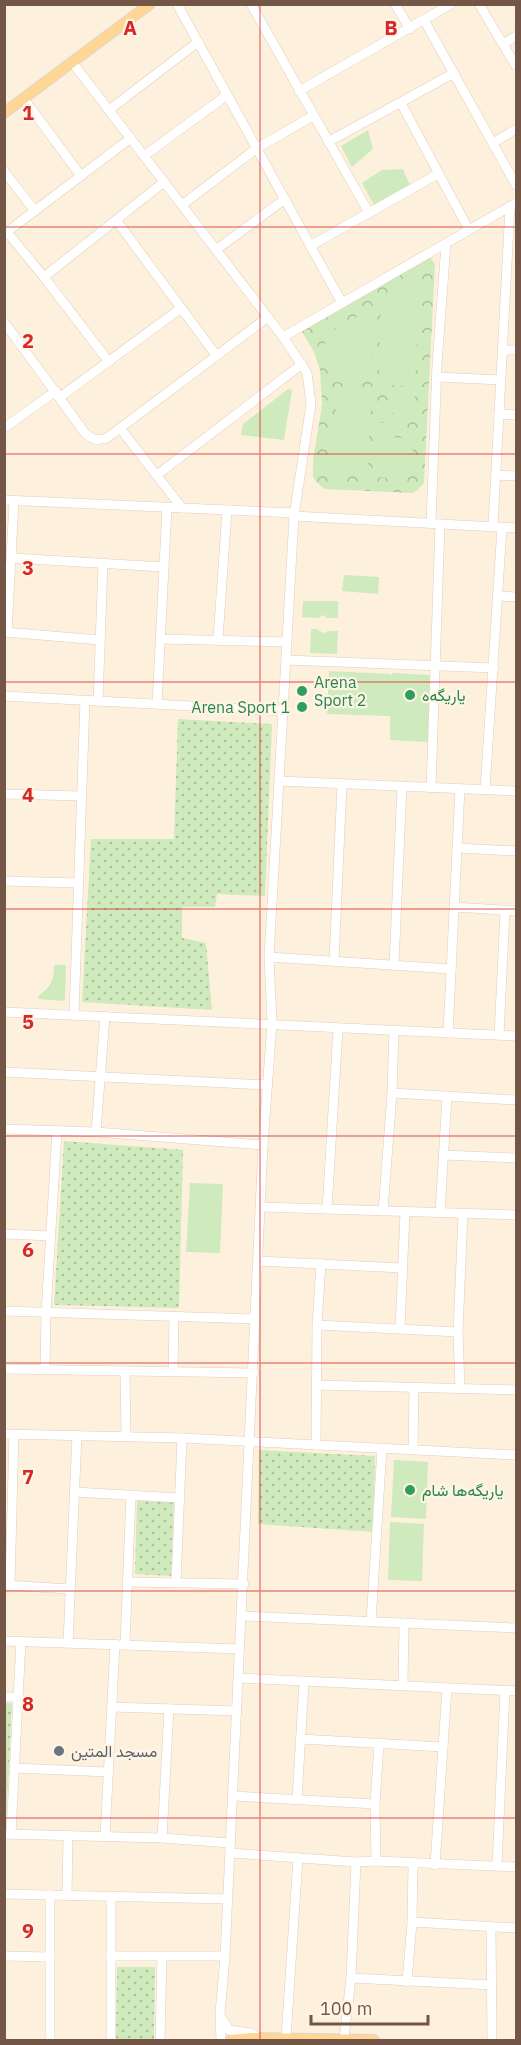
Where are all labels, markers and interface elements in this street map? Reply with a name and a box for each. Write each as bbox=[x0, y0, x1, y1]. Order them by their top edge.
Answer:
text: A bbox=[123, 14, 137, 41]
text: B bbox=[384, 14, 398, 41]
text: 1 bbox=[22, 99, 34, 126]
text: 2 bbox=[22, 327, 34, 354]
text: 3 bbox=[22, 554, 34, 581]
place label: Arena Sport 2 bbox=[314, 672, 366, 710]
marker: Arena Sport 2 bbox=[295, 684, 309, 698]
place label: یاریگه‌ه bbox=[422, 685, 466, 706]
marker: یاریگه‌ه bbox=[403, 688, 417, 702]
place label: Arena Sport 1 bbox=[191, 697, 290, 717]
marker: Arena Sport 1 bbox=[295, 700, 309, 714]
text: 4 bbox=[22, 781, 34, 808]
text: 5 bbox=[22, 1008, 34, 1035]
text: 6 bbox=[22, 1236, 34, 1263]
text: 7 bbox=[22, 1463, 34, 1490]
place label: ياريگه‌ها شام bbox=[422, 1480, 504, 1501]
marker: ياريگه‌ها شام bbox=[403, 1483, 417, 1497]
text: 8 bbox=[22, 1690, 34, 1717]
place label: مسجد المتين bbox=[71, 1741, 157, 1762]
marker: مسجد المتين bbox=[52, 1744, 66, 1758]
text: 9 bbox=[22, 1917, 34, 1944]
scale bar bbox=[311, 1988, 428, 2026]
text: 100 m bbox=[320, 1997, 372, 2020]

